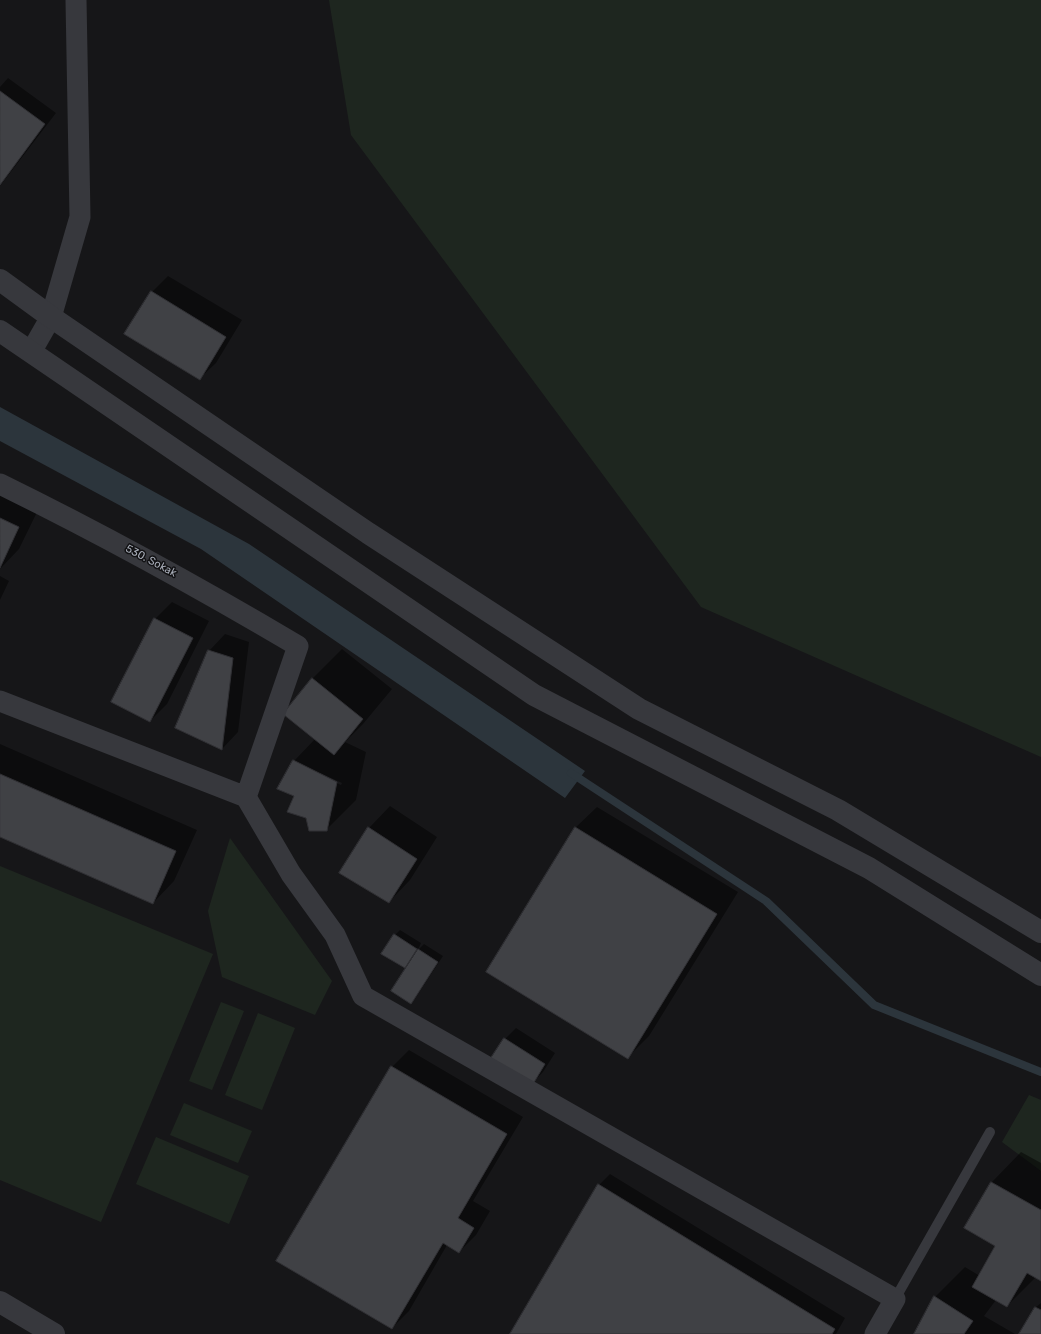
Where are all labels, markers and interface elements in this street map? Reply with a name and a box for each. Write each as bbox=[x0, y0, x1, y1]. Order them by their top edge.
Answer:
street label: 530. Sokak bbox=[123, 542, 179, 580]

